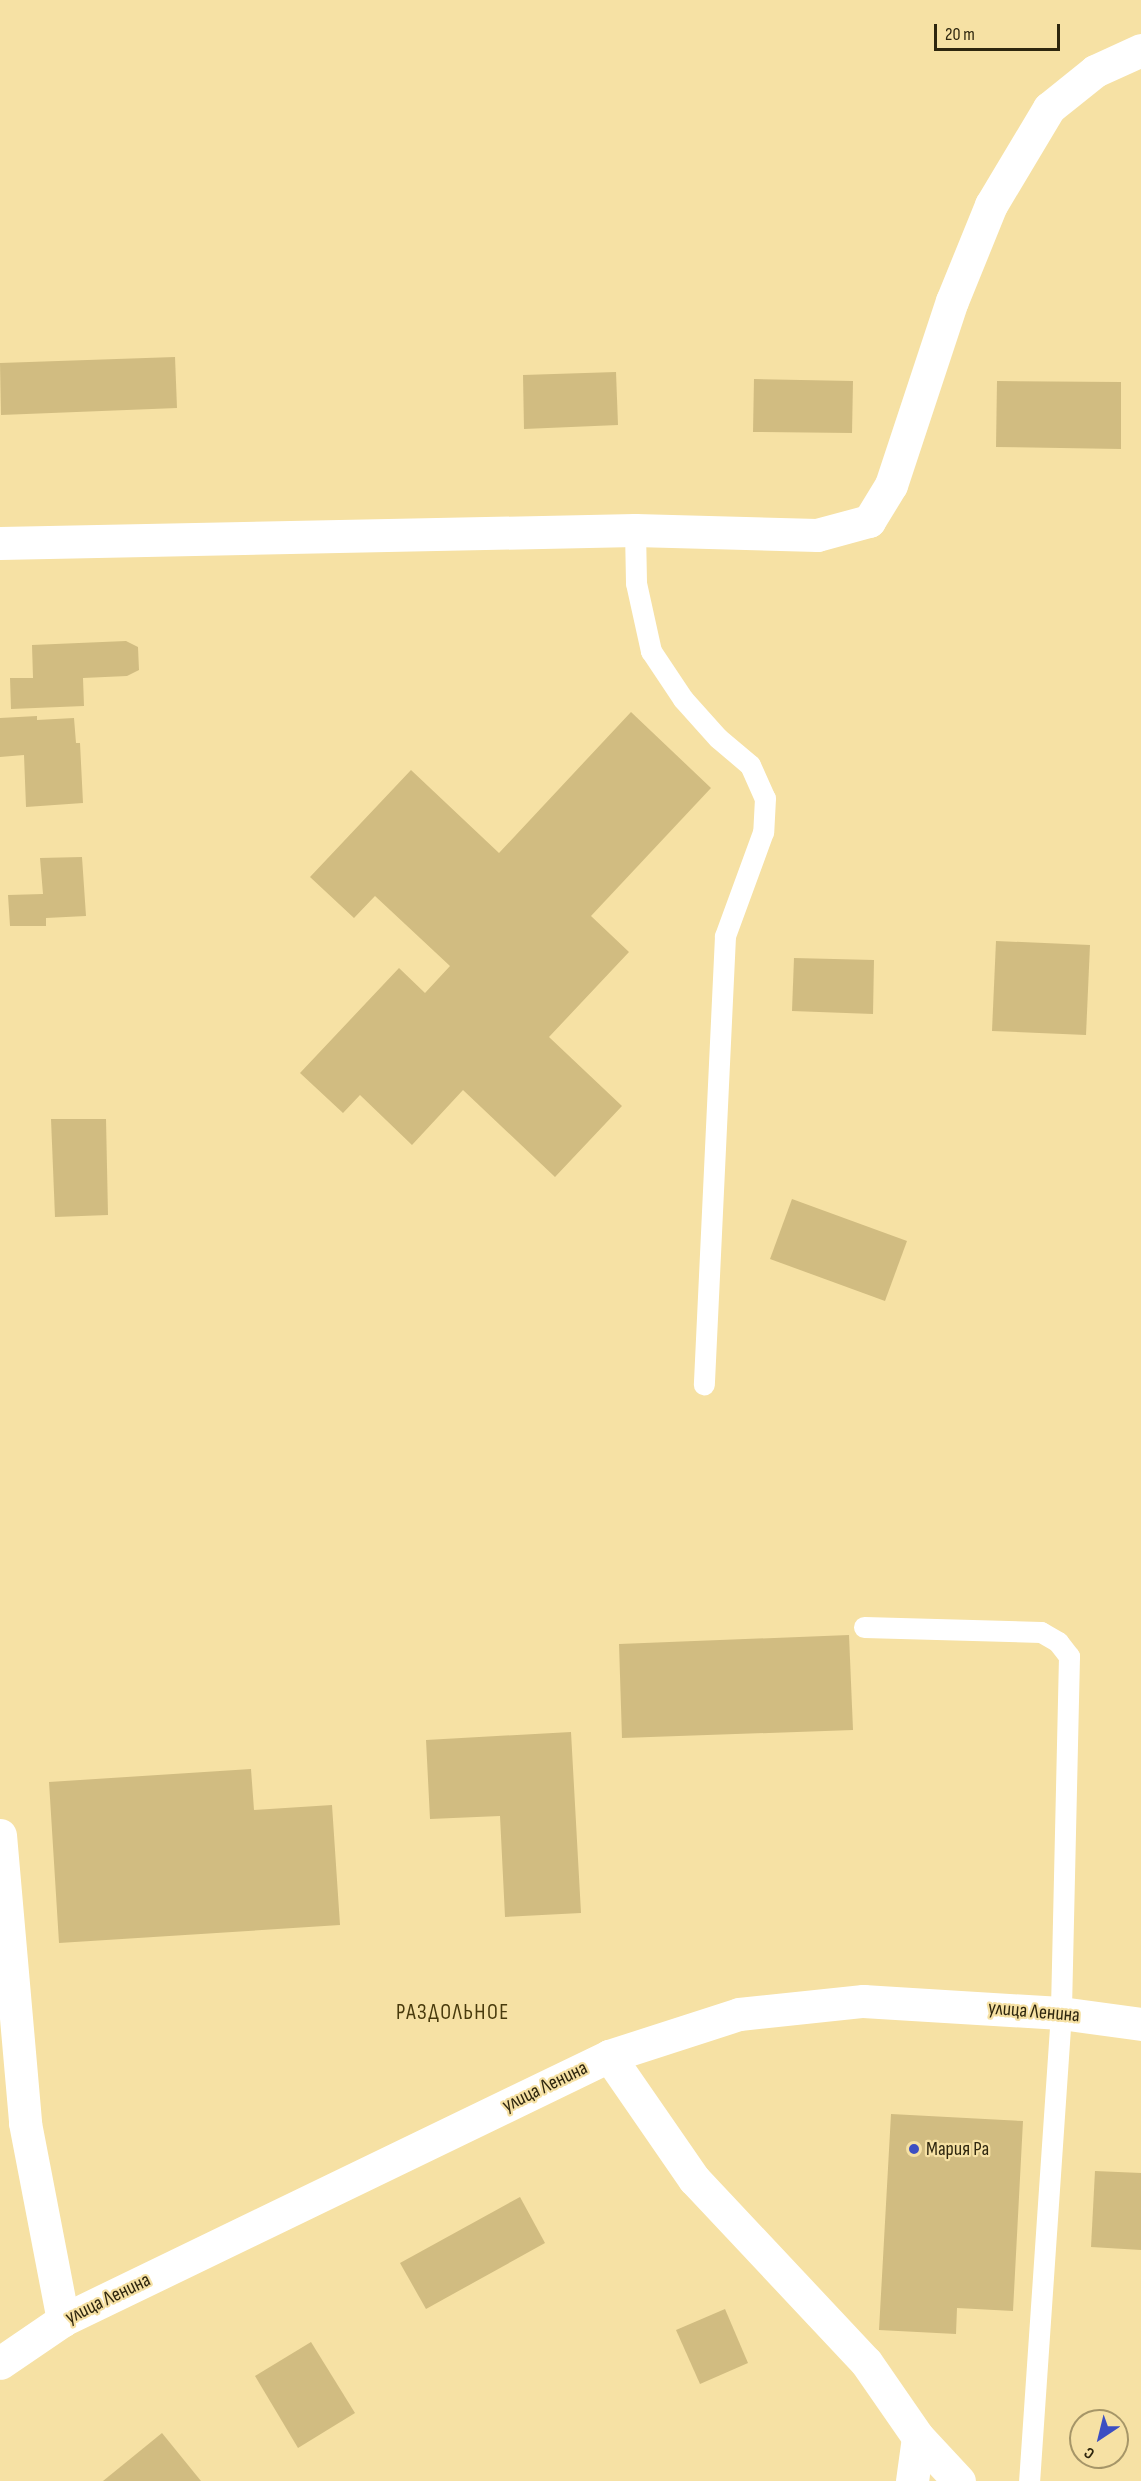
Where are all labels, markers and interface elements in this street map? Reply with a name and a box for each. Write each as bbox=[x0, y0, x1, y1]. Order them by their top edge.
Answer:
scale bar bbox=[937, 12, 1063, 50]
text: 20 m bbox=[945, 24, 975, 45]
street label: улица Ленина bbox=[987, 1996, 1081, 2028]
district label: РАЗДОЛЬНОЕ bbox=[396, 2000, 510, 2026]
street label: улица Ленина bbox=[499, 2056, 591, 2118]
place label: Мария Ра bbox=[926, 2137, 989, 2161]
marker: Мария Ра bbox=[907, 2142, 921, 2156]
street label: улица Ленина bbox=[62, 2268, 154, 2330]
north arrow bbox=[1069, 2409, 1129, 2469]
text: С bbox=[1081, 2442, 1098, 2463]

